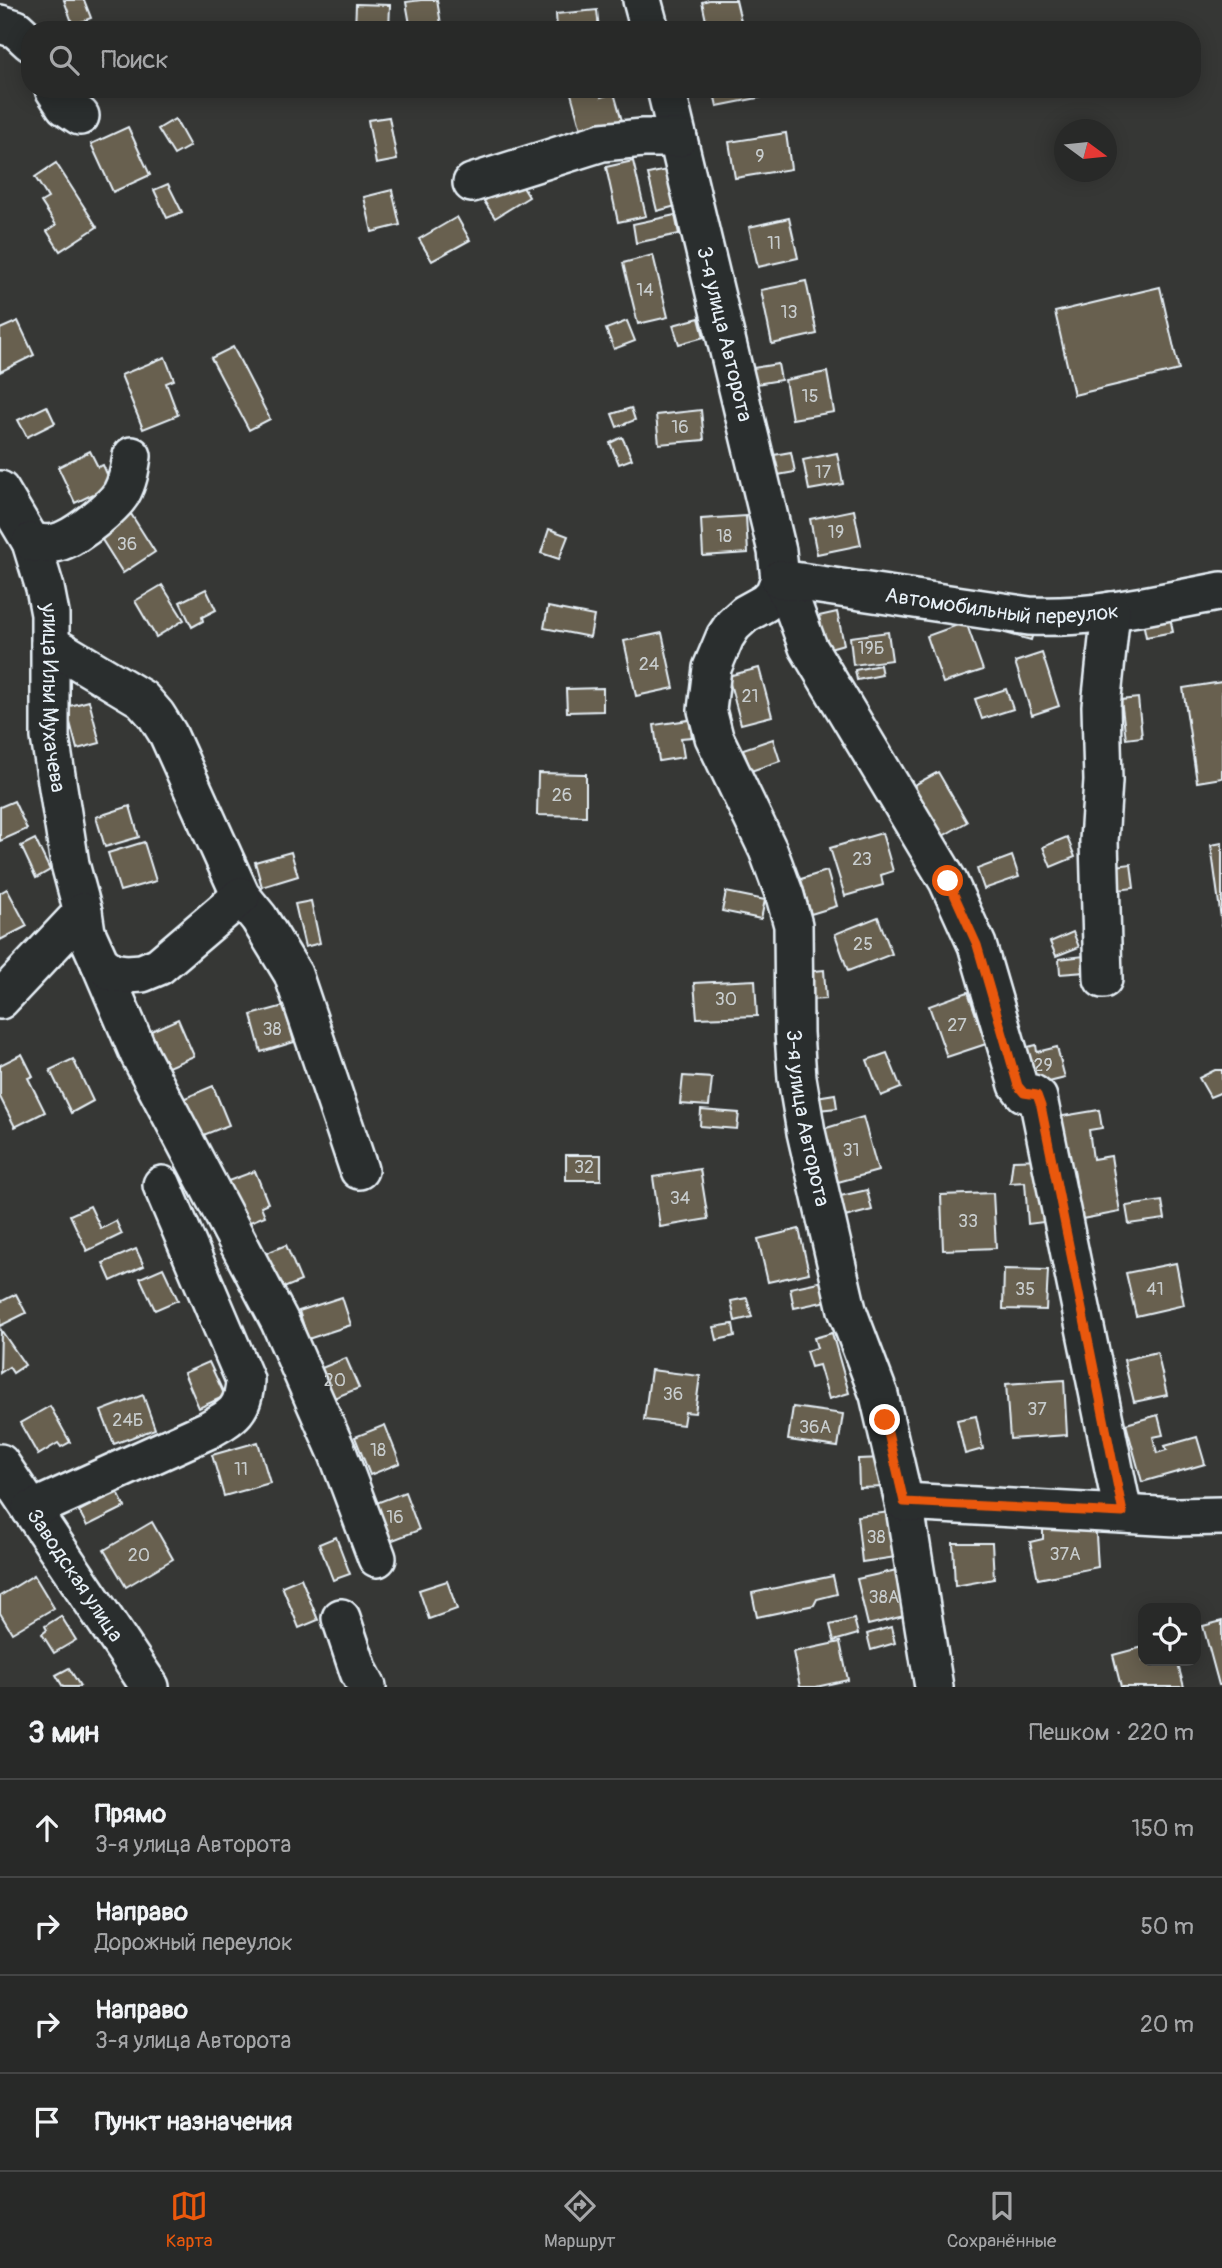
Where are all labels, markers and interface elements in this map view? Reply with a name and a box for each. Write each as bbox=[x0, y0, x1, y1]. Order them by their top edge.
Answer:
search box bbox=[21, 21, 1201, 98]
icon: search bbox=[45, 41, 83, 79]
text: Поиск bbox=[101, 44, 169, 76]
north arrow bbox=[1054, 119, 1117, 182]
house number: 9 bbox=[755, 145, 765, 168]
house number: 11 bbox=[767, 232, 781, 255]
street label: 3-я улица Авторота bbox=[691, 244, 759, 424]
house number: 14 bbox=[636, 279, 654, 302]
house number: 13 bbox=[780, 301, 798, 324]
house number: 15 bbox=[802, 385, 818, 408]
house number: 16 bbox=[671, 416, 689, 439]
house number: 17 bbox=[815, 461, 832, 484]
house number: 19 bbox=[828, 521, 844, 544]
house number: 18 bbox=[716, 525, 732, 548]
house number: 36 bbox=[117, 533, 137, 556]
street label: Автомобильный переулок bbox=[883, 581, 1121, 630]
street label: улица Ильи Мухачева bbox=[34, 600, 72, 794]
house number: 19Б bbox=[857, 637, 885, 660]
house number: 24 bbox=[639, 653, 660, 676]
house number: 21 bbox=[741, 685, 759, 708]
house number: 26 bbox=[552, 784, 572, 807]
house number: 23 bbox=[852, 848, 872, 871]
route start bbox=[932, 865, 963, 896]
house number: 25 bbox=[853, 933, 873, 956]
house number: 30 bbox=[715, 988, 737, 1011]
house number: 27 bbox=[947, 1014, 967, 1037]
house number: 38 bbox=[262, 1018, 282, 1041]
street label: 3-я улица Авторота bbox=[780, 1029, 836, 1209]
house number: 29 bbox=[1033, 1054, 1053, 1077]
house number: 31 bbox=[842, 1139, 860, 1162]
house number: 32 bbox=[574, 1156, 594, 1179]
house number: 34 bbox=[670, 1187, 691, 1210]
house number: 33 bbox=[958, 1210, 978, 1233]
house number: 35 bbox=[1015, 1278, 1035, 1301]
house number: 41 bbox=[1146, 1278, 1164, 1301]
house number: 20 bbox=[324, 1369, 346, 1392]
house number: 36 bbox=[663, 1383, 683, 1406]
house number: 37 bbox=[1027, 1398, 1047, 1421]
route end bbox=[869, 1404, 900, 1435]
house number: 24Б bbox=[112, 1409, 144, 1432]
house number: 36А bbox=[799, 1416, 831, 1439]
house number: 18 bbox=[370, 1439, 386, 1462]
house number: 11 bbox=[234, 1458, 248, 1481]
street label: Заводская улица bbox=[21, 1503, 129, 1647]
house number: 16 bbox=[386, 1506, 404, 1529]
house number: 38 bbox=[866, 1526, 886, 1549]
house number: 37А bbox=[1049, 1543, 1081, 1566]
house number: 20 bbox=[128, 1544, 150, 1567]
house number: 38А bbox=[869, 1586, 900, 1609]
map controls bbox=[1138, 1603, 1201, 1666]
button: locate bbox=[1138, 1603, 1201, 1666]
text: 3 мин bbox=[28, 1714, 99, 1751]
text: Пешком · 220 m bbox=[1029, 1718, 1194, 1747]
text: Прямо bbox=[95, 1798, 166, 1830]
icon: ahead bbox=[28, 1809, 66, 1847]
text: 150 m bbox=[1131, 1814, 1194, 1843]
text: 3-я улица Авторота bbox=[95, 1830, 291, 1859]
text: Направо bbox=[95, 1896, 188, 1928]
icon: right bbox=[28, 1907, 66, 1945]
text: 50 m bbox=[1140, 1912, 1194, 1941]
text: Дорожный переулок bbox=[95, 1928, 293, 1957]
text: Направо bbox=[95, 1994, 188, 2026]
icon: right bbox=[28, 2005, 66, 2043]
text: 20 m bbox=[1140, 2010, 1194, 2039]
text: 3-я улица Авторота bbox=[95, 2026, 291, 2055]
icon: arrive bbox=[28, 2103, 66, 2141]
text: Пункт назначения bbox=[95, 2106, 292, 2138]
tab: Карта bbox=[166, 2187, 213, 2253]
tab: Маршрут bbox=[544, 2187, 616, 2253]
tab: Сохранённые bbox=[947, 2187, 1056, 2253]

